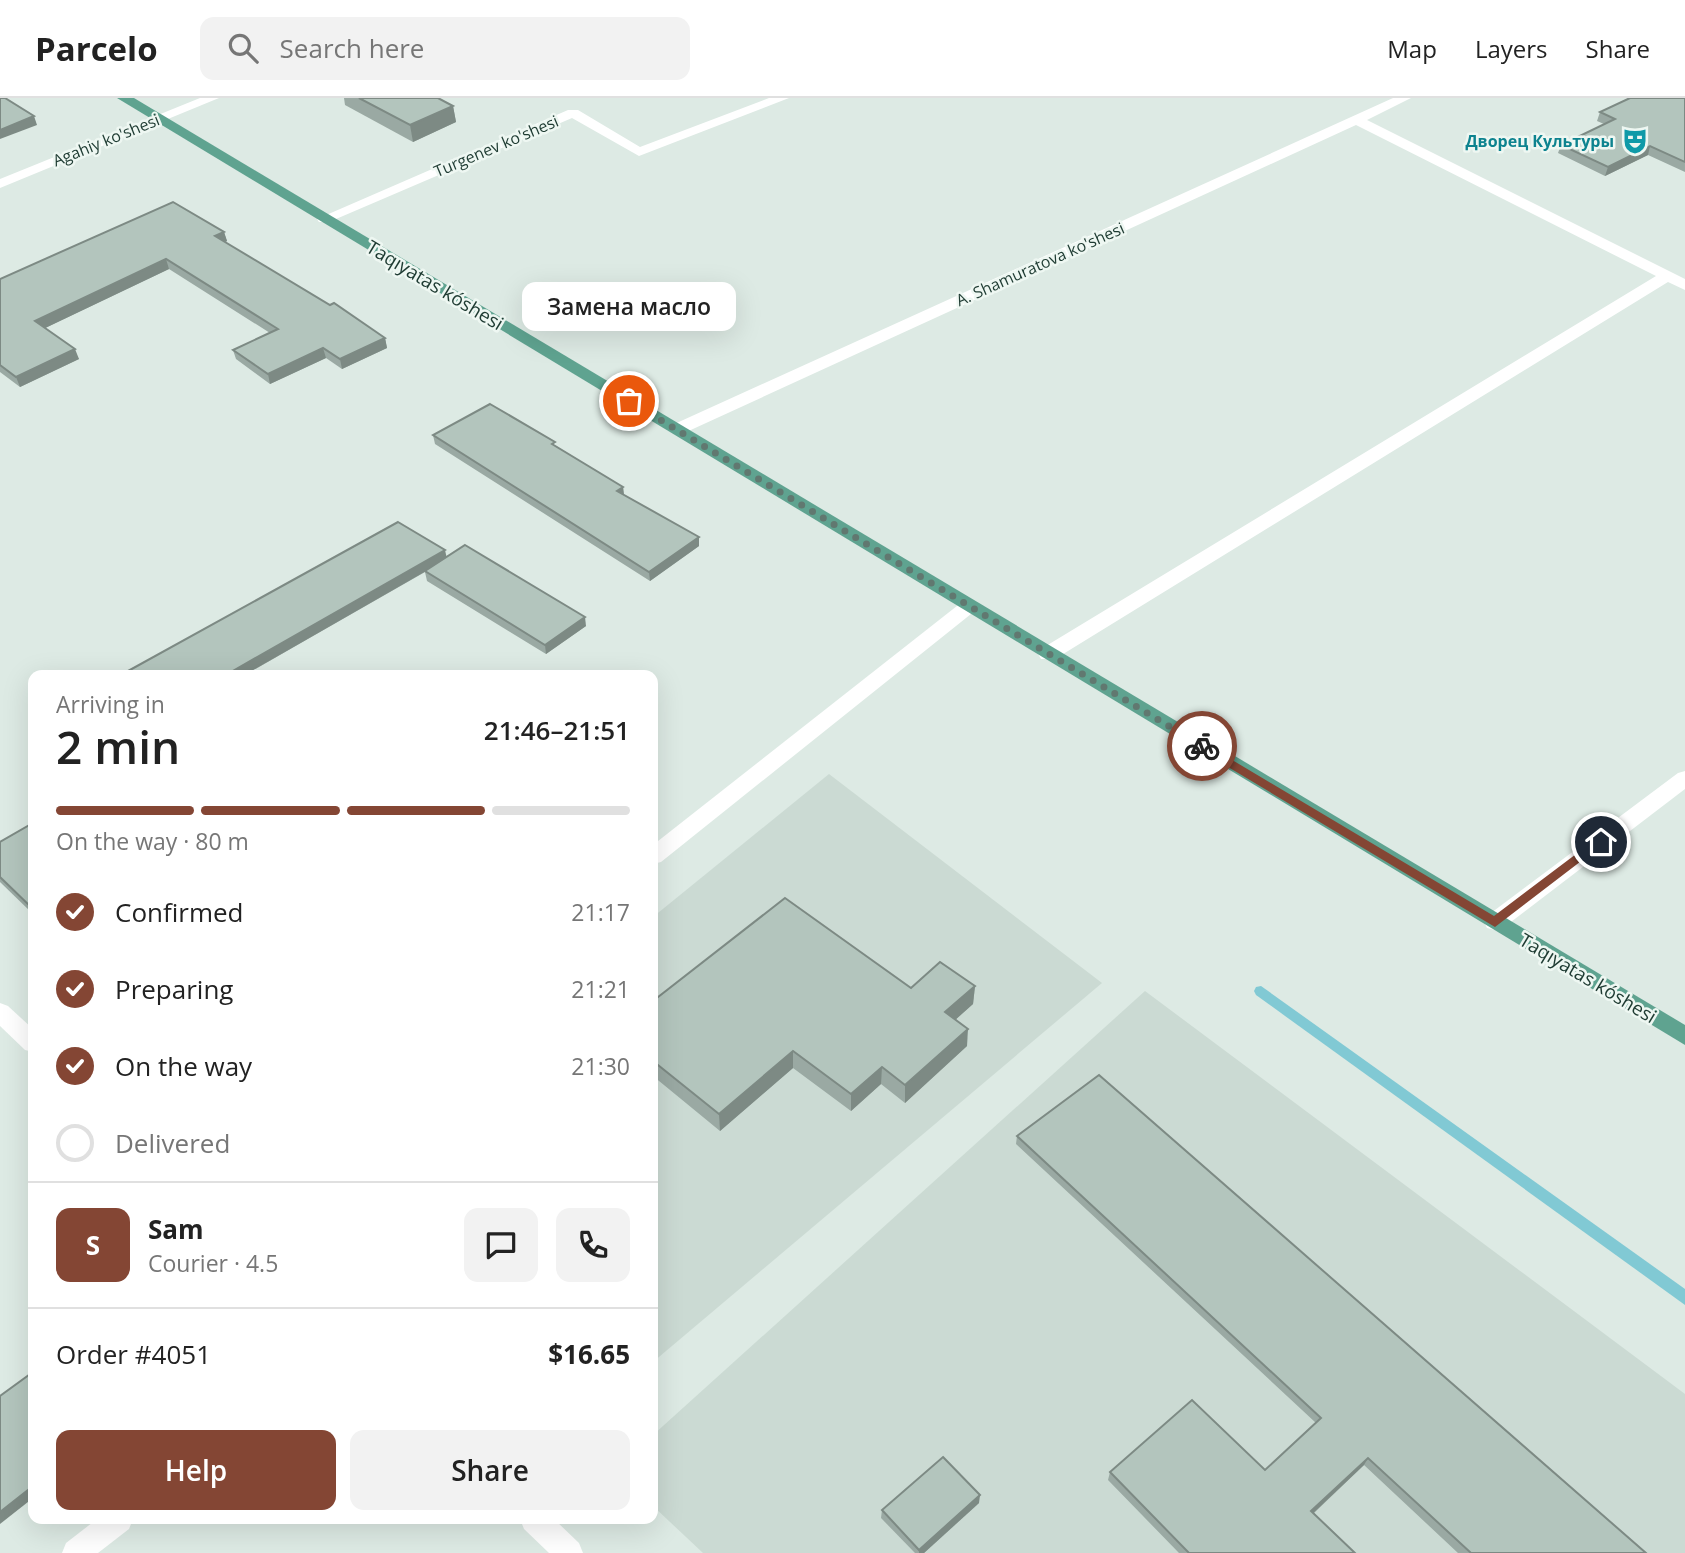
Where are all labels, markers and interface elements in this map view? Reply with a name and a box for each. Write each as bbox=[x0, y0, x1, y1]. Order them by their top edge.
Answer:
search box bbox=[200, 17, 690, 80]
text: Parcelo bbox=[35, 26, 158, 71]
icon: search bbox=[224, 29, 262, 67]
text: Search here bbox=[280, 30, 424, 66]
text: Map bbox=[1387, 32, 1437, 65]
text: Layers bbox=[1475, 32, 1548, 65]
text: Share bbox=[1586, 32, 1650, 65]
street label: Agahiy ko'shesi bbox=[49, 109, 163, 171]
street label: Turgenev ko'shesi bbox=[430, 110, 562, 182]
theatre icon: Дворец Культуры bbox=[1620, 126, 1650, 156]
place label: Дворец Культуры bbox=[1465, 130, 1614, 152]
street label: A. Shamuratova ko'shesi bbox=[952, 217, 1128, 311]
street label: Taqıyatas kóshesi bbox=[362, 234, 508, 336]
callout: Замена масло bbox=[522, 282, 736, 331]
text: Замена масло bbox=[547, 290, 711, 322]
pin bbox=[599, 371, 659, 431]
icon: bag bbox=[610, 382, 648, 420]
text: Arriving in bbox=[56, 688, 165, 720]
courier bbox=[1167, 711, 1237, 781]
text: 21:46–21:51 bbox=[484, 712, 630, 748]
text: 2 min bbox=[56, 715, 180, 777]
icon: bike bbox=[1183, 727, 1221, 765]
pin bbox=[1571, 812, 1631, 872]
icon: home bbox=[1582, 823, 1620, 861]
text: On the way · 80 m bbox=[56, 825, 249, 857]
icon: check bbox=[56, 893, 94, 931]
text: Confirmed bbox=[115, 894, 243, 930]
text: 21:17 bbox=[571, 896, 630, 928]
street label: Taqıyatas kóshesi bbox=[1515, 927, 1661, 1029]
icon: check bbox=[56, 970, 94, 1008]
text: Preparing bbox=[115, 971, 233, 1007]
text: 21:21 bbox=[571, 973, 630, 1005]
icon: check bbox=[56, 1047, 94, 1085]
text: On the way bbox=[115, 1048, 252, 1084]
text: 21:30 bbox=[571, 1050, 630, 1082]
text: Delivered bbox=[115, 1125, 230, 1161]
button: chat bbox=[464, 1208, 538, 1282]
button: phone bbox=[556, 1208, 630, 1282]
text: Sam bbox=[148, 1211, 204, 1247]
text: S bbox=[86, 1227, 100, 1263]
text: Courier · 4.5 bbox=[148, 1247, 278, 1279]
text: Order #4051 bbox=[56, 1336, 211, 1372]
text: $16.65 bbox=[548, 1336, 630, 1372]
button: Help bbox=[56, 1430, 336, 1510]
button: Share bbox=[350, 1430, 630, 1510]

